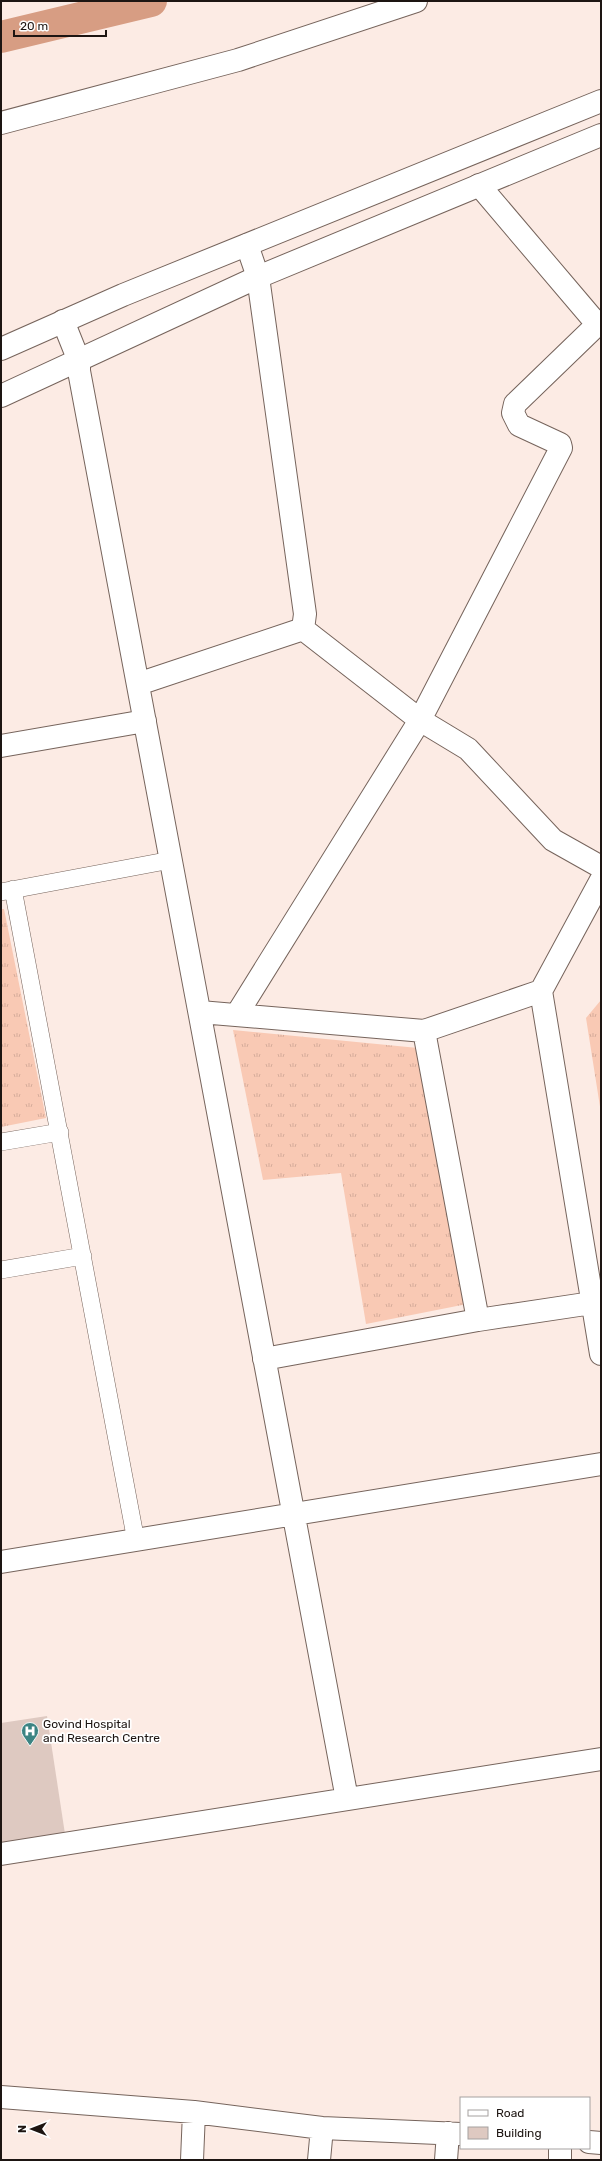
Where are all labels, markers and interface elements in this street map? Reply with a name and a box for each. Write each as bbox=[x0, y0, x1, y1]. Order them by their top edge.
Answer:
scale bar bbox=[14, 12, 106, 38]
text: 20 m bbox=[20, 19, 48, 33]
place label: Govind Hospital and Research Centre bbox=[43, 1717, 160, 1745]
hospital icon: Govind Hospital and Research Centre bbox=[20, 1721, 40, 1746]
legend bbox=[460, 2097, 590, 2149]
text: Road bbox=[496, 2106, 524, 2120]
north arrow bbox=[12, 2109, 52, 2149]
text: N bbox=[16, 2125, 29, 2133]
text: Building bbox=[496, 2126, 542, 2140]

